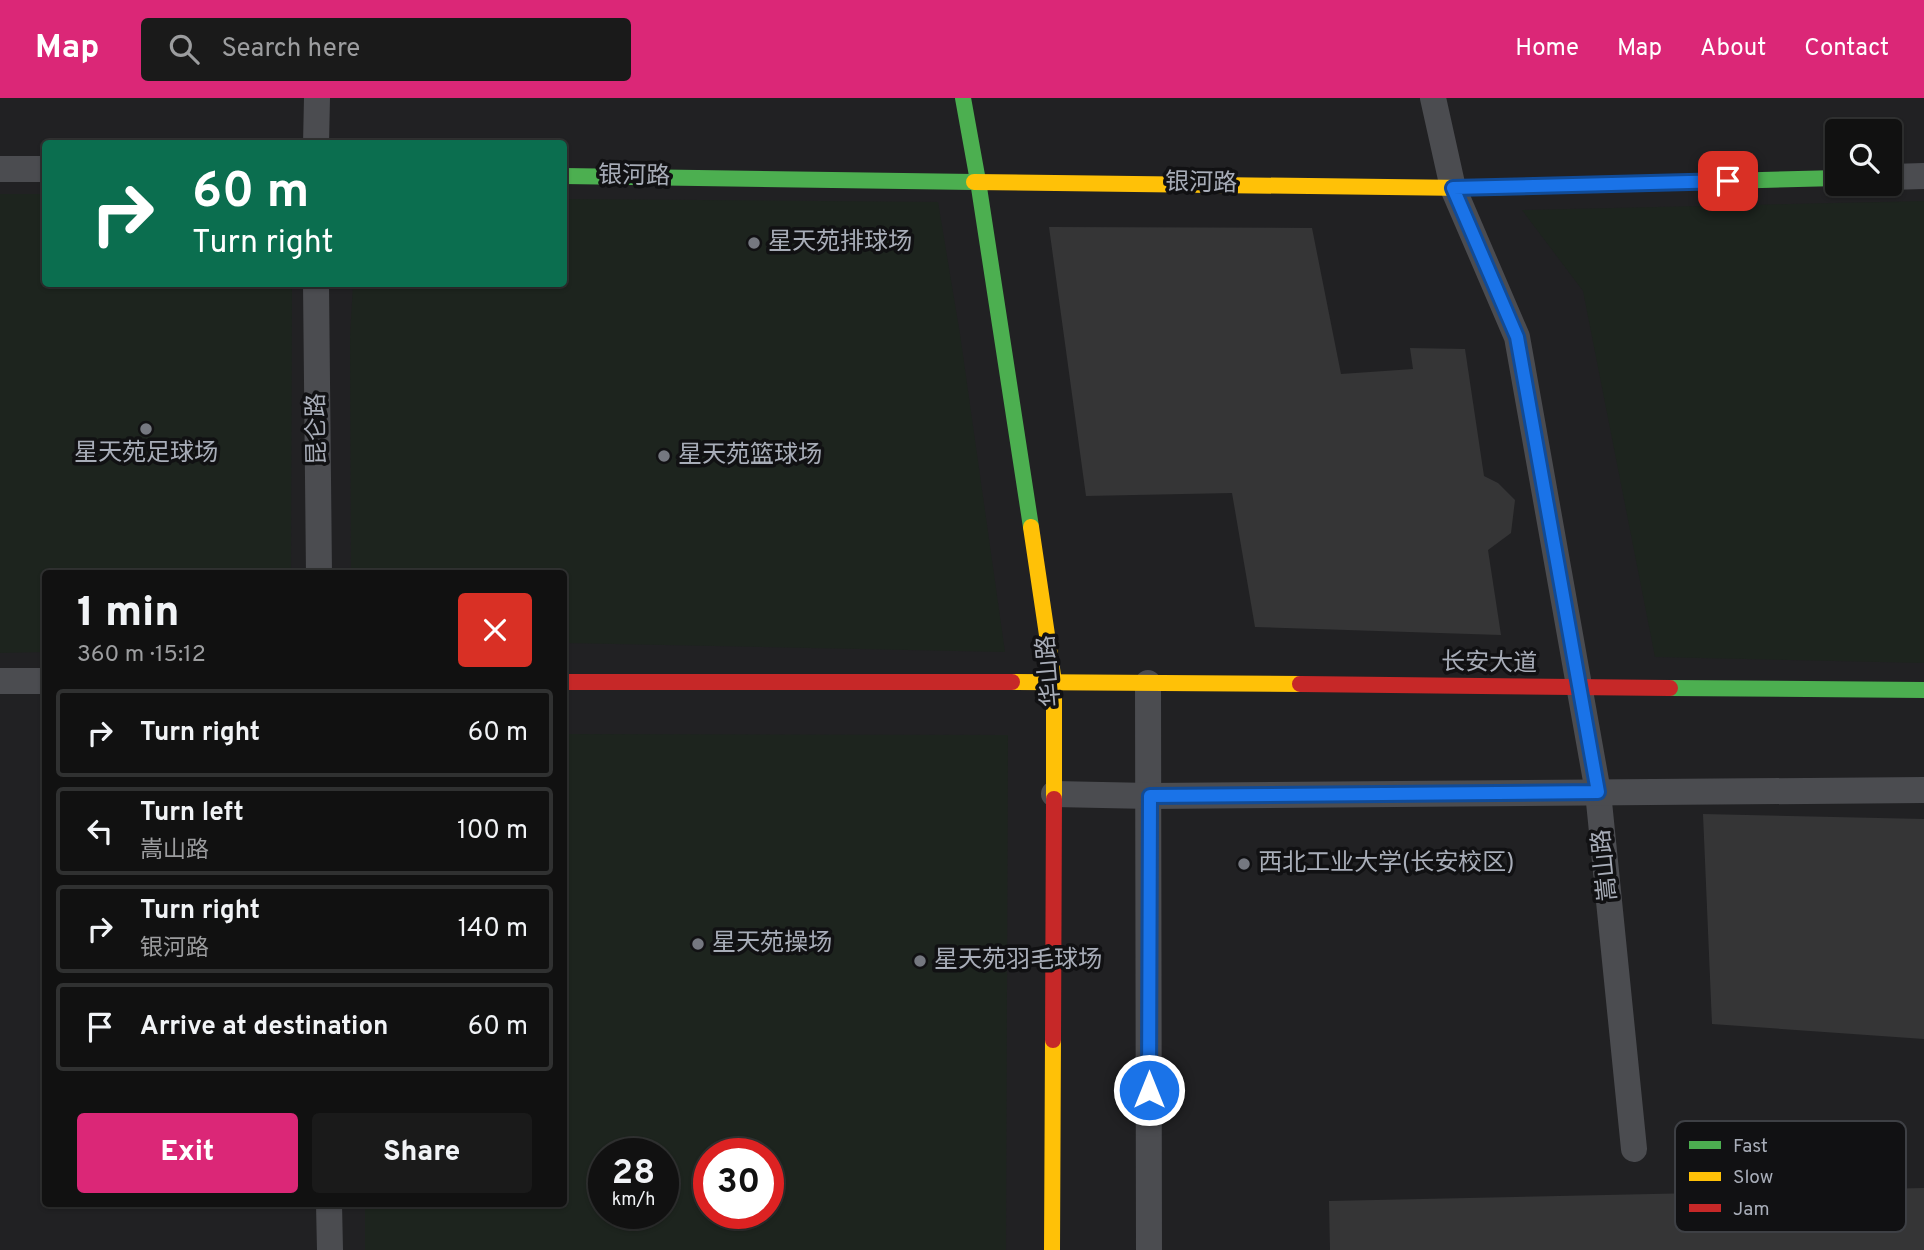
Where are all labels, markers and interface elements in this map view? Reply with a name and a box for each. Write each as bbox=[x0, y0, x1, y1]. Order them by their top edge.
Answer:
search box bbox=[141, 18, 631, 81]
text: Map bbox=[35, 28, 99, 70]
icon: search bbox=[165, 30, 203, 68]
text: Search here bbox=[221, 33, 360, 66]
text: Home bbox=[1515, 34, 1579, 64]
text: Map bbox=[1617, 34, 1662, 64]
text: About bbox=[1700, 34, 1766, 64]
text: Contact bbox=[1804, 34, 1889, 64]
map controls bbox=[1825, 119, 1902, 196]
button: search bbox=[1825, 119, 1902, 196]
pin bbox=[1698, 151, 1758, 211]
street label: 银河路 bbox=[598, 161, 670, 193]
icon: arrive bbox=[1709, 162, 1747, 200]
text: 60 m bbox=[192, 163, 310, 225]
icon: right bbox=[77, 168, 168, 259]
street label: 银河路 bbox=[1165, 168, 1237, 200]
text: Turn right bbox=[192, 224, 334, 264]
place label: 星天苑排球场 bbox=[768, 228, 912, 258]
marker: 星天苑排球场 bbox=[746, 235, 762, 251]
street label: 昆仑路 bbox=[302, 393, 334, 465]
marker: 星天苑足球场 bbox=[138, 421, 154, 437]
place label: 星天苑足球场 bbox=[74, 439, 218, 469]
place label: 星天苑篮球场 bbox=[678, 441, 822, 471]
marker: 星天苑篮球场 bbox=[656, 448, 672, 464]
text: 1 min bbox=[77, 588, 180, 641]
button: close bbox=[458, 593, 532, 667]
street label: 华山路 bbox=[1032, 634, 1068, 708]
text: 360 m · 15:12 bbox=[77, 641, 206, 670]
street label: 长安大道 bbox=[1441, 648, 1537, 680]
icon: right bbox=[81, 714, 119, 752]
text: Turn right bbox=[140, 717, 260, 750]
text: 60 m bbox=[468, 717, 528, 750]
text: Turn left bbox=[140, 797, 244, 830]
icon: left bbox=[81, 812, 119, 850]
text: 100 m bbox=[457, 815, 528, 848]
street label: 嵩山路 bbox=[1587, 828, 1625, 902]
text: 嵩山路 bbox=[140, 837, 209, 866]
place label: 西北工业大学(长安校区) bbox=[1258, 849, 1514, 879]
marker: 西北工业大学(长安校区) bbox=[1236, 856, 1252, 872]
text: Turn right bbox=[140, 895, 260, 928]
icon: right bbox=[81, 910, 119, 948]
text: 140 m bbox=[458, 913, 528, 946]
place label: 星天苑操场 bbox=[712, 929, 832, 959]
text: 银河路 bbox=[140, 935, 209, 964]
marker: 星天苑操场 bbox=[690, 936, 706, 952]
place label: 星天苑羽毛球场 bbox=[934, 946, 1102, 976]
marker: 星天苑羽毛球场 bbox=[912, 953, 928, 969]
icon: arrive bbox=[81, 1008, 119, 1046]
text: Arrive at destination bbox=[140, 1011, 388, 1044]
text: 60 m bbox=[468, 1011, 528, 1044]
position arrow bbox=[1112, 1053, 1186, 1127]
button: Exit bbox=[77, 1113, 298, 1193]
button: Share bbox=[312, 1113, 532, 1193]
legend bbox=[1675, 1121, 1906, 1232]
text: Fast bbox=[1733, 1135, 1768, 1159]
speed limit sign: 30 bbox=[693, 1138, 784, 1229]
text: 28 bbox=[612, 1152, 655, 1196]
text: Slow bbox=[1733, 1166, 1773, 1190]
text: km/h bbox=[612, 1189, 655, 1212]
text: Jam bbox=[1733, 1198, 1770, 1222]

